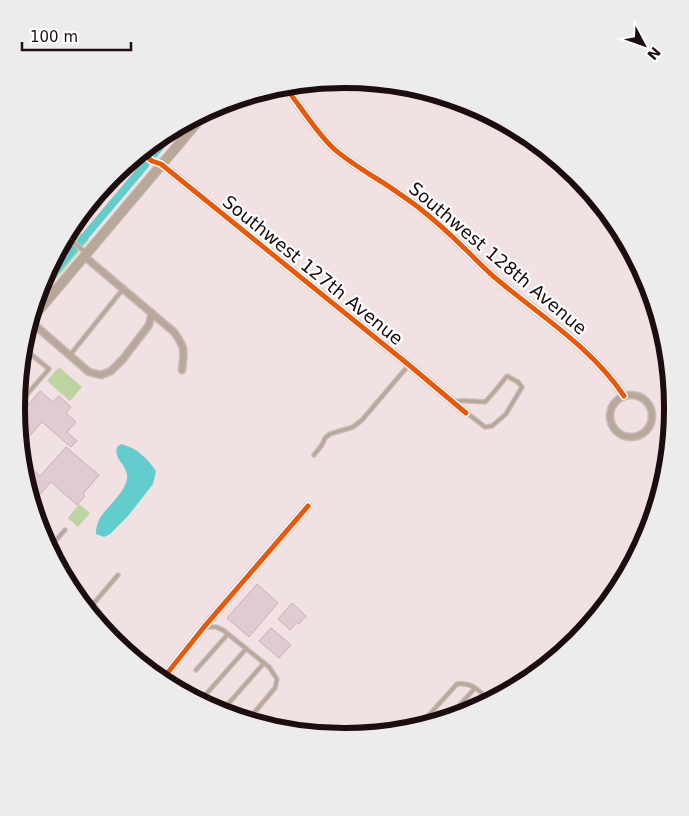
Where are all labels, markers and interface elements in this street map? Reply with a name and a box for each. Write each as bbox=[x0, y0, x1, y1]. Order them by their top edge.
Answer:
scale bar bbox=[22, 20, 131, 52]
north arrow bbox=[619, 20, 669, 70]
text: 100 m bbox=[30, 28, 78, 46]
text: N bbox=[644, 44, 664, 63]
street label: Southwest 128th Avenue bbox=[405, 177, 591, 339]
street label: Southwest 127th Avenue bbox=[219, 191, 407, 349]

